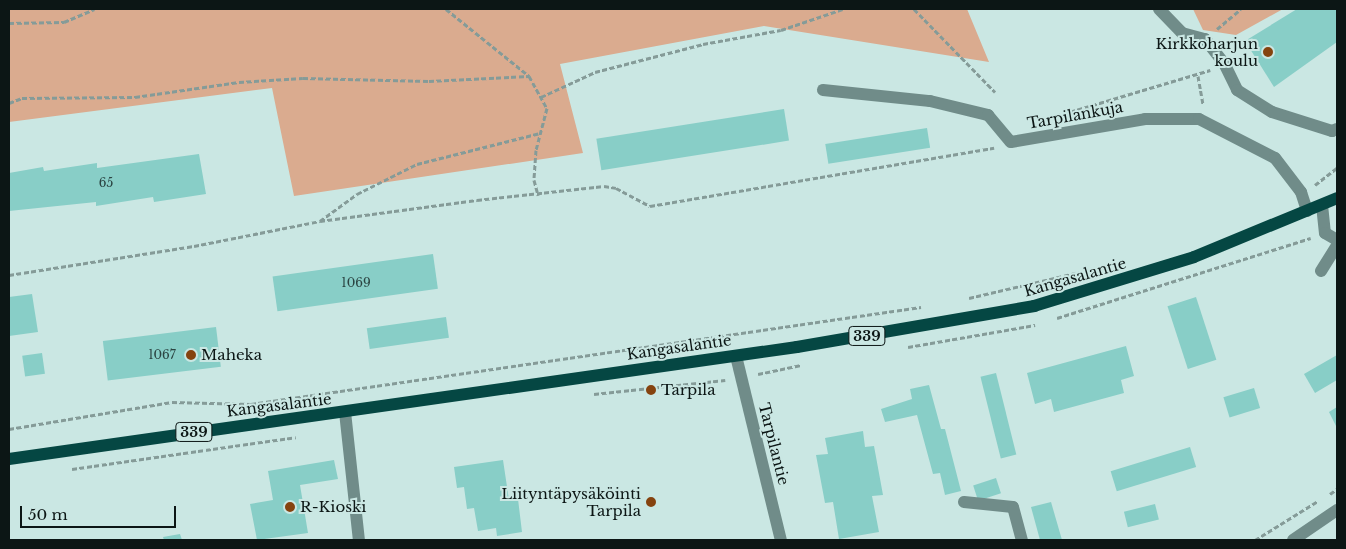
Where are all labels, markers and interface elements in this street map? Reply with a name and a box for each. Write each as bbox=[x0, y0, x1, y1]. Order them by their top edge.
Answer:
place label: Kirkkoharjun koulu bbox=[1156, 34, 1258, 69]
marker: Kirkkoharjun koulu bbox=[1262, 46, 1274, 58]
street label: Tarpilankuja bbox=[1026, 98, 1124, 132]
house number: 65 bbox=[99, 176, 113, 190]
street label: Kangasalantie bbox=[1022, 254, 1128, 300]
house number: 1069 bbox=[341, 276, 371, 290]
road number: 339 bbox=[848, 324, 886, 348]
street label: Kangasalantie bbox=[625, 331, 733, 363]
place label: Maheka bbox=[201, 346, 262, 364]
house number: 1067 bbox=[148, 348, 176, 362]
marker: Maheka bbox=[185, 349, 197, 361]
place label: Tarpila bbox=[661, 381, 715, 399]
marker: Tarpila bbox=[645, 384, 657, 396]
street label: Kangasalantie bbox=[225, 390, 333, 420]
street label: Tarpilantie bbox=[755, 401, 793, 487]
road number: 339 bbox=[175, 421, 213, 444]
place label: Liityntäpysäköinti Tarpila bbox=[501, 484, 641, 519]
scale bar bbox=[22, 496, 179, 528]
marker: Liityntäpysäköinti Tarpila bbox=[645, 496, 657, 508]
place label: R-Kioski bbox=[300, 498, 366, 516]
marker: R-Kioski bbox=[284, 501, 296, 513]
text: 50 m bbox=[28, 505, 68, 524]

